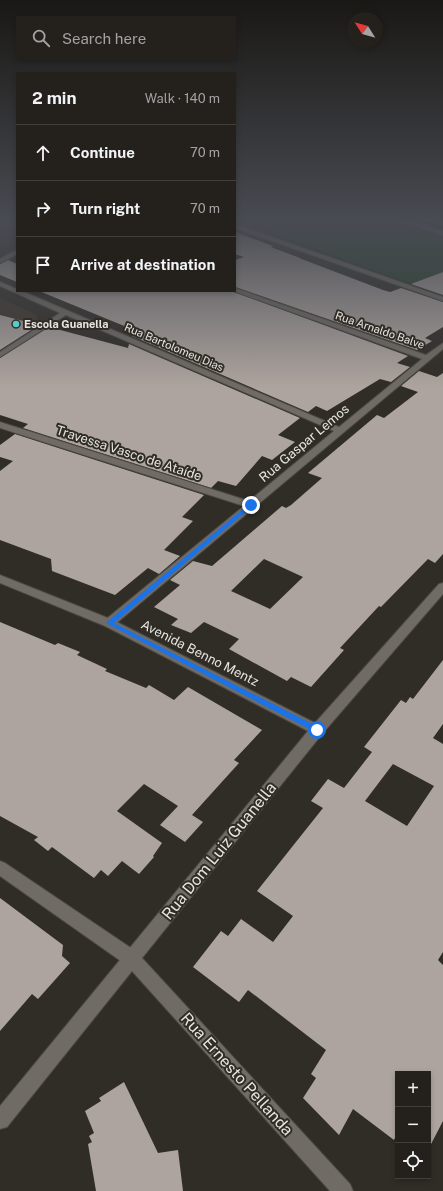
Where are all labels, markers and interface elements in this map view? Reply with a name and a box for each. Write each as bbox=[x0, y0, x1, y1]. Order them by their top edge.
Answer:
north arrow bbox=[347, 12, 383, 48]
search box bbox=[16, 16, 236, 60]
icon: search bbox=[30, 27, 52, 49]
text: Search here bbox=[62, 30, 146, 47]
text: 2 min bbox=[32, 88, 77, 108]
text: Walk · 140 m bbox=[145, 91, 220, 106]
icon: ahead bbox=[32, 142, 54, 164]
text: Continue bbox=[70, 144, 135, 161]
text: 70 m bbox=[190, 145, 220, 160]
icon: right bbox=[32, 198, 54, 220]
text: Turn right bbox=[70, 200, 140, 217]
text: 70 m bbox=[190, 201, 220, 216]
icon: arrive bbox=[32, 254, 54, 276]
text: Arrive at destination bbox=[70, 256, 215, 273]
street label: Rua Arnaldo Balve bbox=[334, 309, 426, 351]
place label: Escola Guanella bbox=[24, 318, 109, 330]
marker: Escola Guanella bbox=[11, 319, 21, 329]
street label: Rua Bartolomeu Dias bbox=[123, 321, 226, 373]
street label: Rua Gaspar Lemos bbox=[256, 401, 352, 485]
street label: Travessa Vasco de Ataíde bbox=[54, 422, 204, 484]
route end bbox=[242, 496, 260, 514]
street label: Avenida Benno Mentz bbox=[139, 617, 261, 689]
route start bbox=[308, 721, 326, 739]
street label: Rua Dom Luiz Guanella bbox=[158, 779, 280, 923]
street label: Rua Ernesto Pellanda bbox=[177, 1009, 297, 1139]
map controls bbox=[395, 1071, 431, 1179]
button: + bbox=[395, 1071, 431, 1107]
button: − bbox=[395, 1107, 431, 1143]
button: locate bbox=[395, 1143, 431, 1179]

